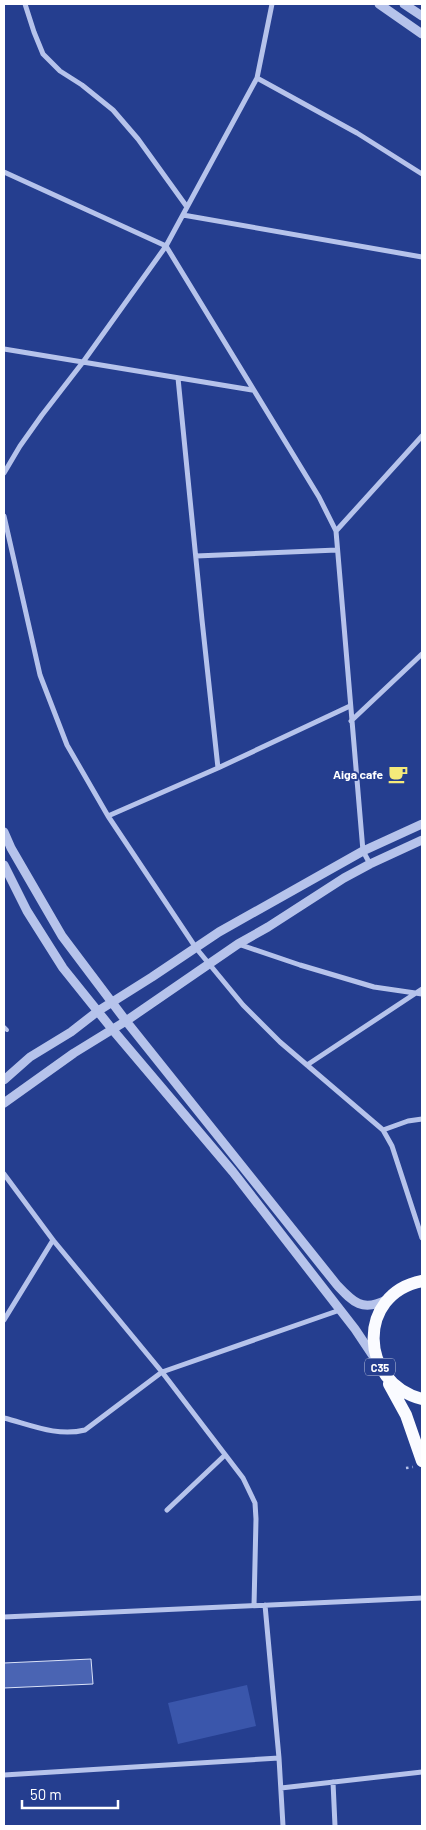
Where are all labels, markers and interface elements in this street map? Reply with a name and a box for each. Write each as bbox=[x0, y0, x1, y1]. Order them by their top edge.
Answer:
cafe icon: Aiga cafe bbox=[387, 763, 409, 785]
place label: Aiga cafe bbox=[333, 767, 383, 781]
road number: C35 bbox=[365, 1358, 395, 1375]
scale bar bbox=[22, 1778, 119, 1810]
text: 50 m bbox=[30, 1785, 62, 1803]

